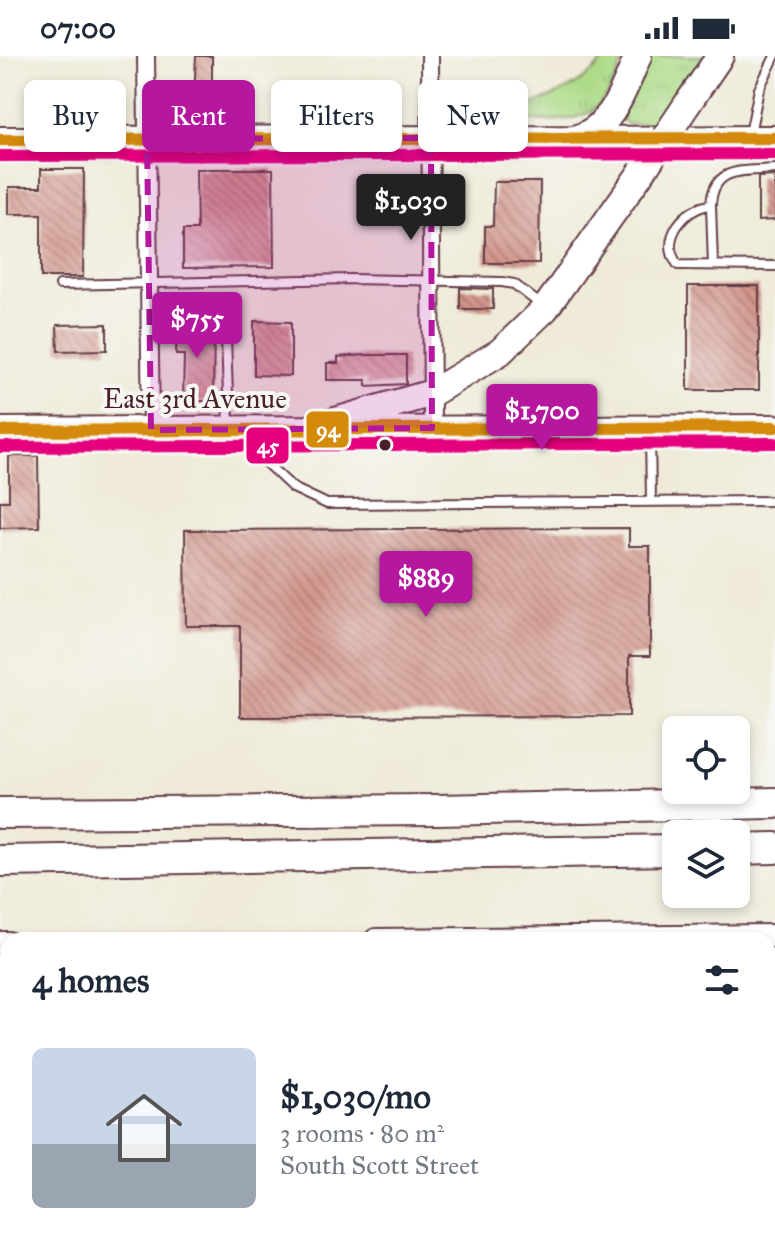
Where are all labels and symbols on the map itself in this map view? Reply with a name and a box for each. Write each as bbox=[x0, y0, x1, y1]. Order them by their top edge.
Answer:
pin: $1,030 bbox=[346, 174, 476, 242]
pin: $755 bbox=[150, 292, 244, 360]
street label: East 3rd Avenue bbox=[103, 381, 287, 416]
pin: $1,700 bbox=[477, 384, 607, 452]
line badge: 94 bbox=[305, 410, 350, 449]
text: 94 bbox=[316, 416, 342, 443]
line badge: 45 bbox=[245, 426, 290, 465]
text: 45 bbox=[257, 432, 280, 459]
unlabelled marker bbox=[377, 437, 393, 453]
pin: $889 bbox=[379, 551, 473, 619]

